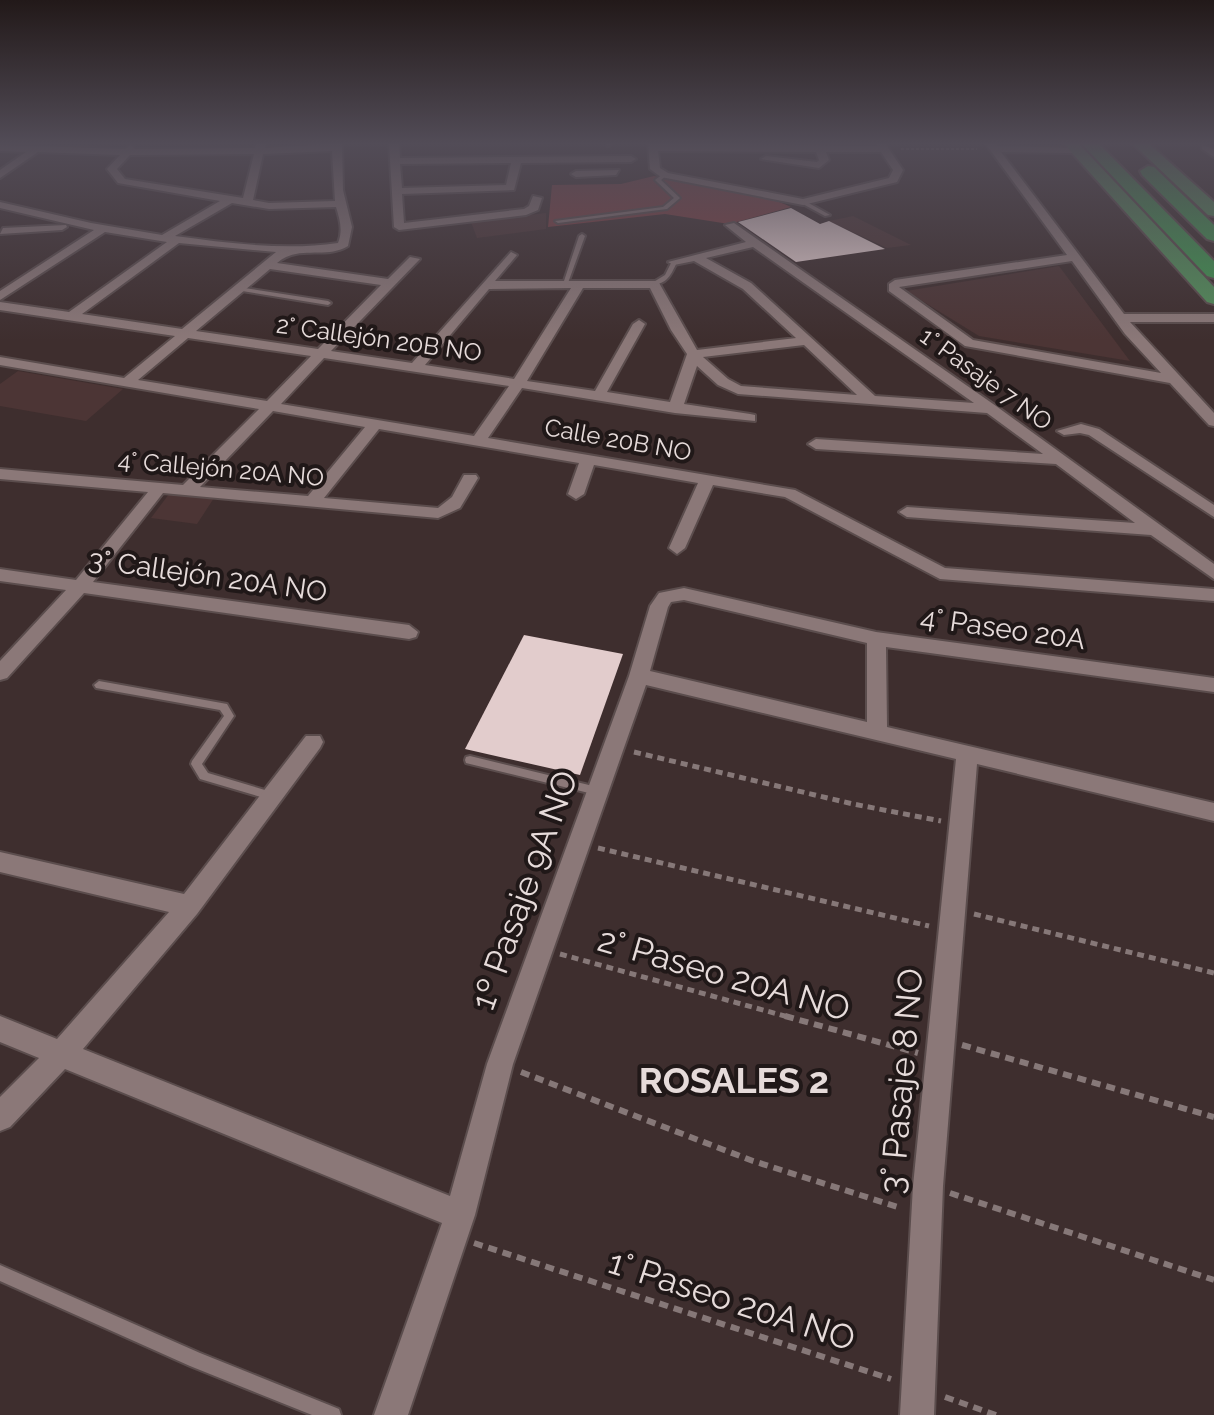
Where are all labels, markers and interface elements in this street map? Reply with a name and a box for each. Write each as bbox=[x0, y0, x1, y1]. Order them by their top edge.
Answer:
street label: 2° Callejón 20B NO bbox=[275, 310, 484, 367]
street label: 1° Pasaje 7 NO bbox=[915, 321, 1058, 436]
street label: Calle 20B NO bbox=[542, 412, 694, 467]
street label: 4° Callejón 20A NO bbox=[117, 445, 325, 492]
street label: 3° Callejón 20A NO bbox=[87, 542, 329, 609]
street label: 4° Paseo 20A bbox=[918, 601, 1087, 656]
street label: 1º Pasaje 9A NO bbox=[462, 765, 586, 1015]
street label: 2° Paseo 20A NO bbox=[593, 919, 855, 1029]
street label: 3° Pasaje 8 NO bbox=[871, 966, 931, 1196]
district label: ROSALES 2 bbox=[639, 1059, 829, 1101]
street label: 1° Paseo 20A NO bbox=[604, 1241, 860, 1359]

